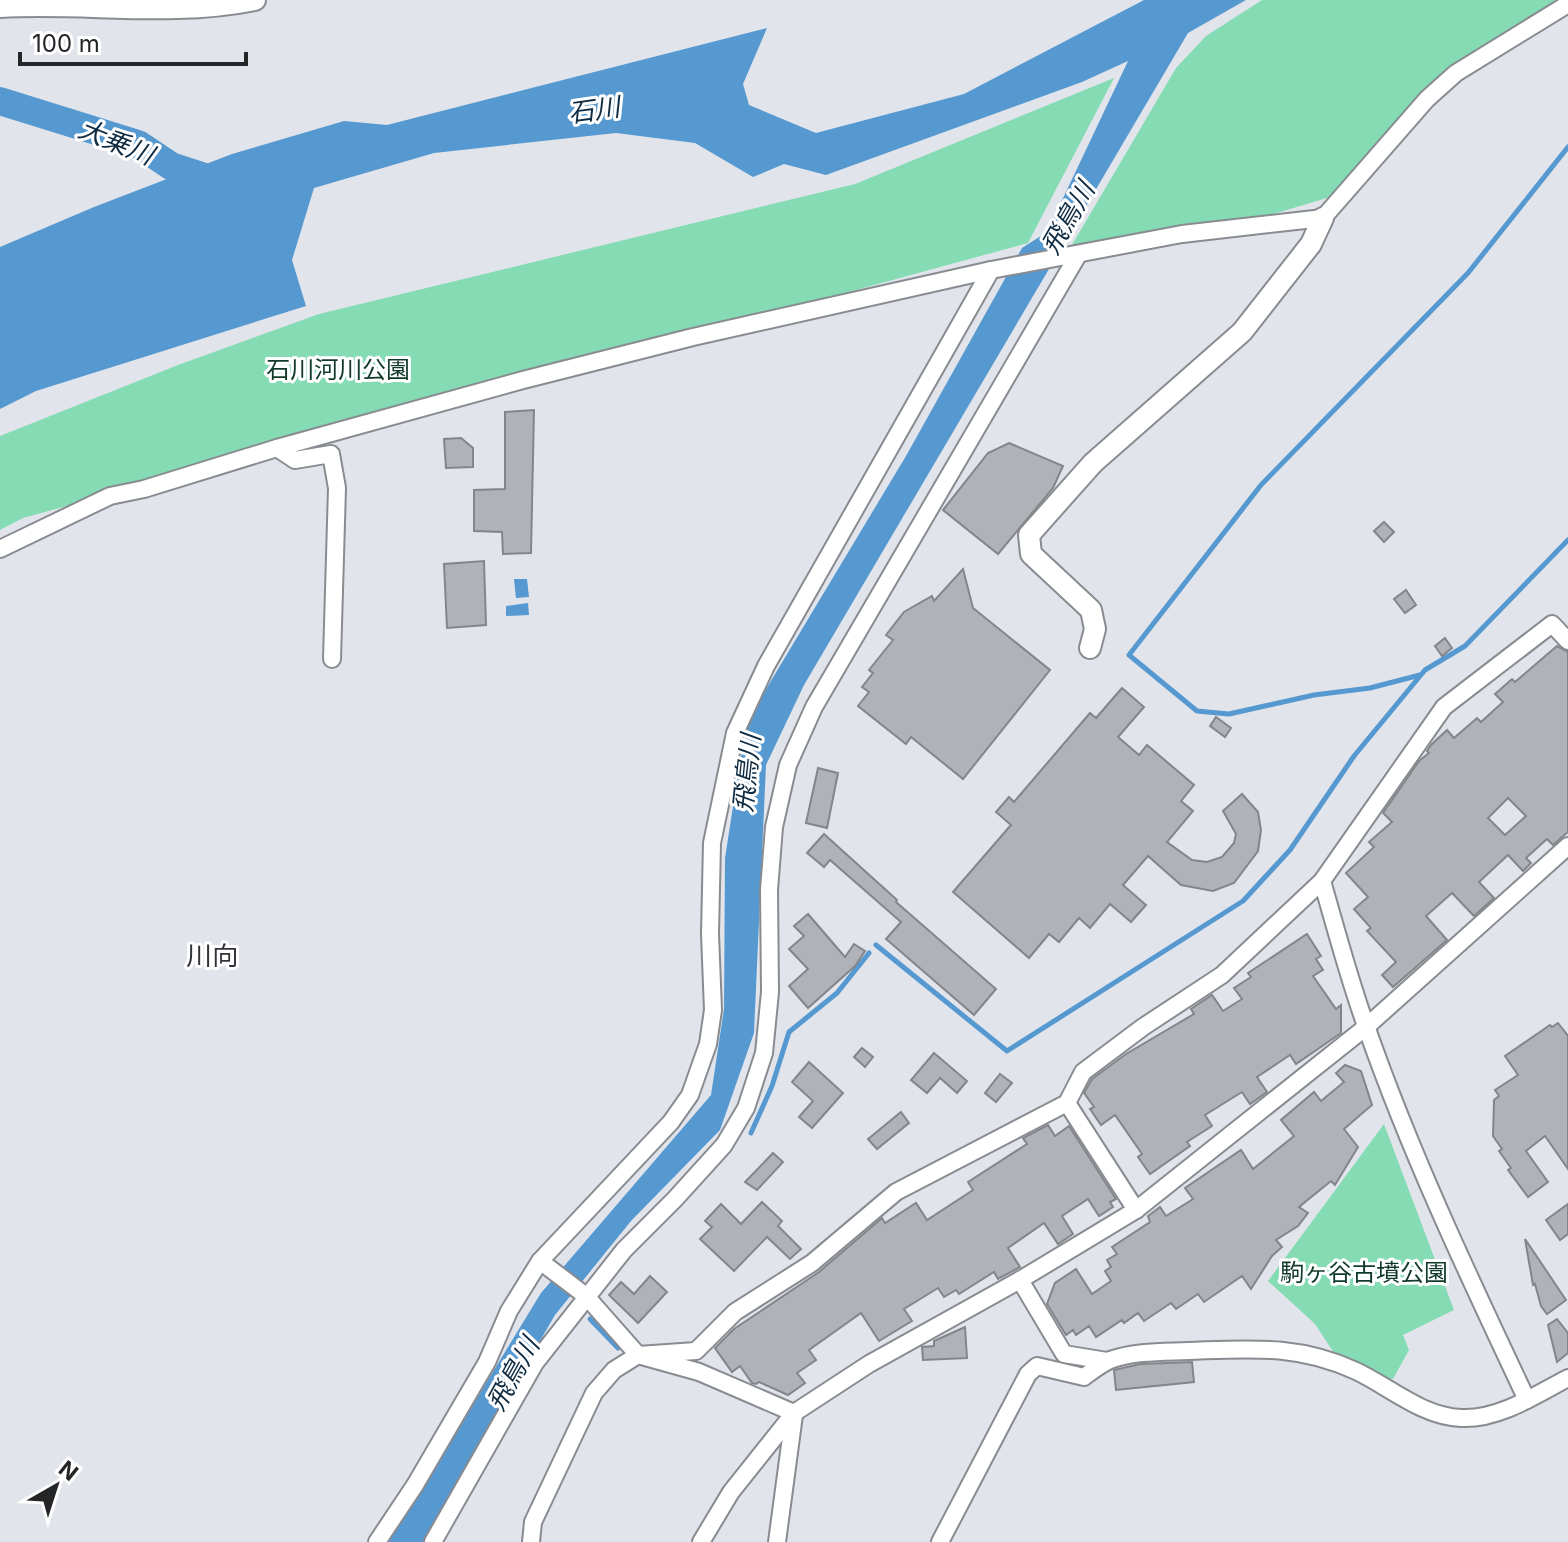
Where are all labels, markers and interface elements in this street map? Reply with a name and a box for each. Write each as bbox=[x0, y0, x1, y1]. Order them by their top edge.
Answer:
scale bar bbox=[20, 16, 246, 66]
text: 100 m bbox=[32, 29, 100, 58]
water label: 石川 bbox=[566, 90, 625, 128]
water label: 大乗川 bbox=[74, 113, 161, 172]
water label: 飛鳥川 bbox=[1035, 174, 1102, 259]
park label: 石川河川公園 bbox=[266, 355, 410, 384]
water label: 飛鳥川 bbox=[727, 730, 766, 813]
district label: 川向 bbox=[186, 940, 238, 971]
park label: 駒ヶ谷古墳公園 bbox=[1280, 1258, 1448, 1287]
water label: 飛鳥川 bbox=[480, 1330, 546, 1415]
north arrow bbox=[16, 1446, 96, 1526]
text: N bbox=[54, 1455, 83, 1486]

